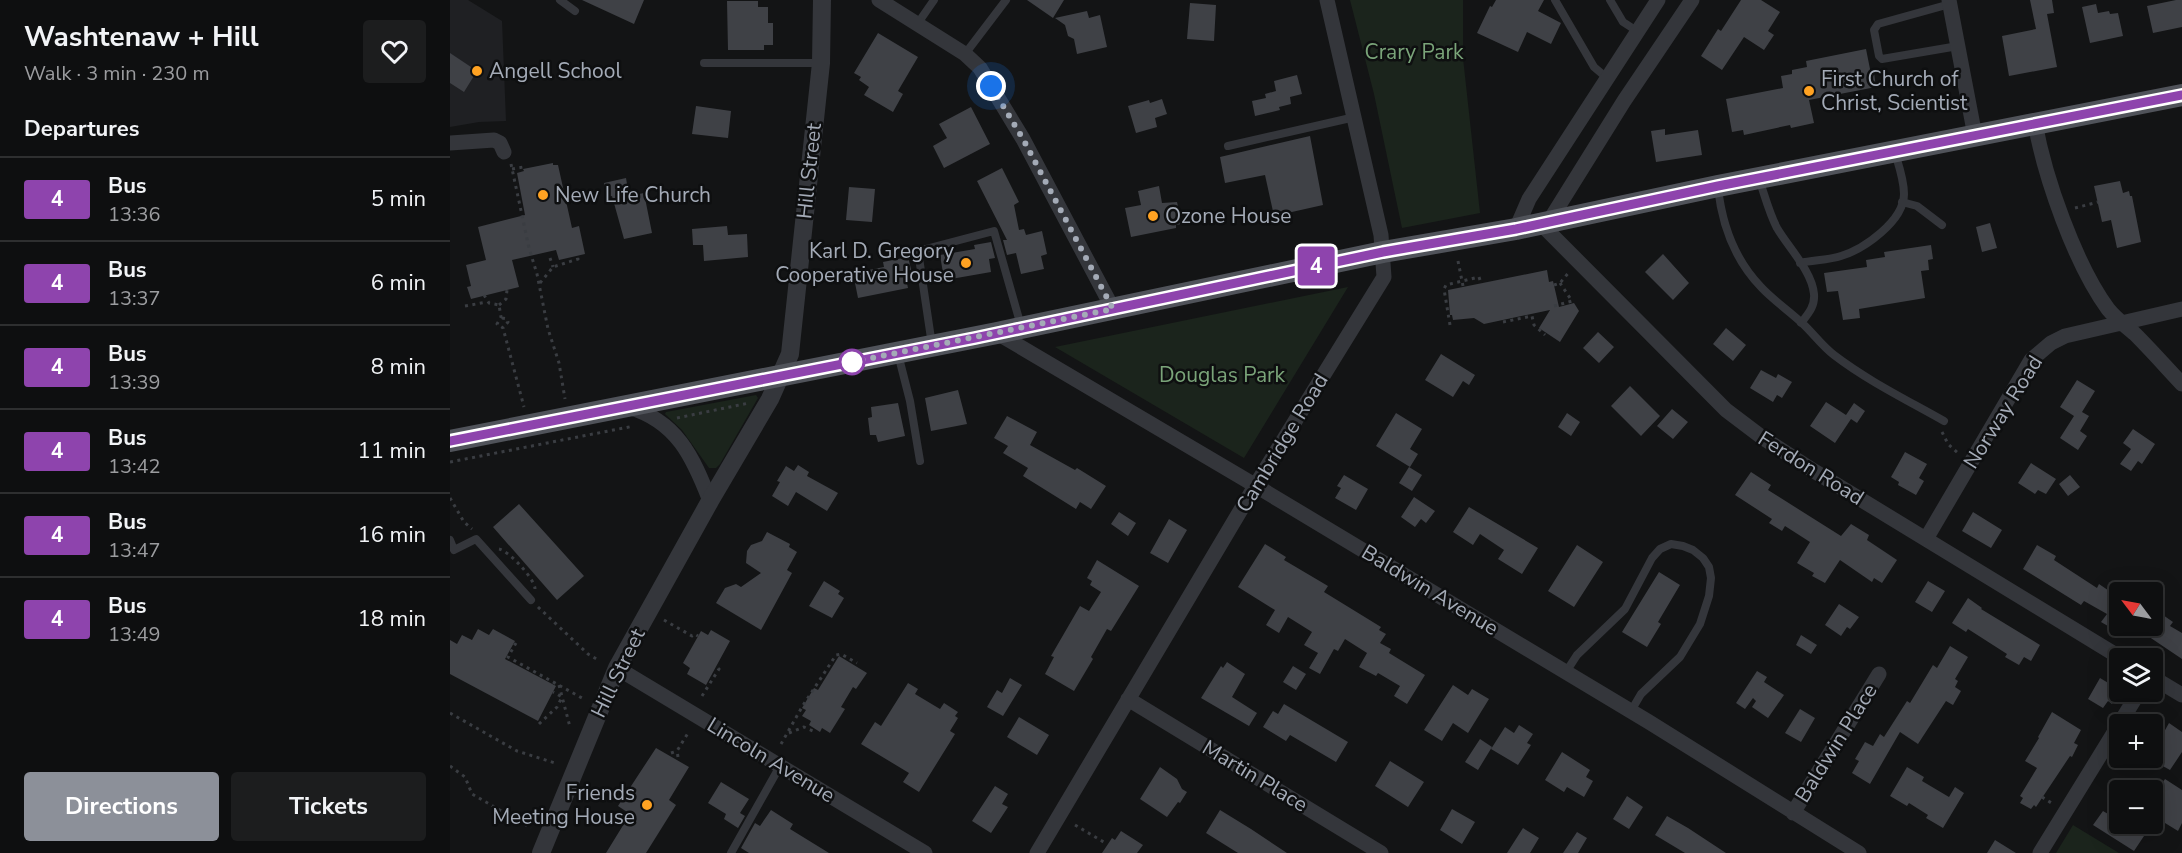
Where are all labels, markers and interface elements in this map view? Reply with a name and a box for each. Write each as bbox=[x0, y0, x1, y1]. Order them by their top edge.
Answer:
text: Washtenaw + Hill bbox=[24, 18, 259, 56]
button: heart bbox=[363, 20, 426, 83]
park label: Crary Park bbox=[1365, 38, 1464, 66]
place label: Angell School bbox=[489, 57, 622, 85]
text: Walk · 3 min · 230 m bbox=[24, 60, 210, 87]
marker: Angell School bbox=[470, 64, 484, 78]
place label: First Church of Christ, Scientist bbox=[1821, 65, 1968, 117]
your location bbox=[976, 71, 1006, 101]
marker: First Church of Christ, Scientist bbox=[1802, 84, 1816, 98]
text: Departures bbox=[24, 114, 139, 144]
street label: Hill Street bbox=[790, 121, 828, 220]
text: Bus bbox=[108, 171, 147, 201]
place label: New Life Church bbox=[555, 181, 711, 209]
text: 5 min bbox=[371, 184, 426, 214]
text: 4 bbox=[51, 185, 63, 213]
marker: New Life Church bbox=[536, 188, 550, 202]
text: 13:36 bbox=[108, 201, 161, 228]
place label: Ozone House bbox=[1165, 202, 1292, 230]
marker: Ozone House bbox=[1146, 209, 1160, 223]
place label: Karl D. Gregory Cooperative House bbox=[775, 237, 954, 289]
line badge: 4 bbox=[1296, 246, 1336, 286]
text: 4 bbox=[1310, 252, 1322, 280]
text: Bus bbox=[108, 255, 147, 285]
marker: Karl D. Gregory Cooperative House bbox=[959, 256, 973, 270]
text: 6 min bbox=[371, 268, 426, 298]
text: 4 bbox=[51, 269, 63, 297]
text: 13:37 bbox=[108, 285, 161, 312]
text: Bus bbox=[108, 339, 147, 369]
unlabelled marker bbox=[839, 349, 865, 375]
street label: Norway Road bbox=[1957, 350, 2049, 474]
text: 8 min bbox=[371, 352, 426, 382]
text: 4 bbox=[51, 353, 63, 381]
park label: Douglas Park bbox=[1159, 361, 1286, 389]
street label: Cambridge Road bbox=[1229, 368, 1335, 518]
text: 13:39 bbox=[108, 369, 161, 396]
text: Bus bbox=[108, 423, 147, 453]
street label: Ferdon Road bbox=[1753, 424, 1869, 512]
text: 11 min bbox=[358, 436, 426, 466]
text: 4 bbox=[51, 437, 63, 465]
text: 13:42 bbox=[108, 453, 161, 480]
text: Bus bbox=[108, 507, 147, 537]
text: 16 min bbox=[358, 520, 426, 550]
text: 4 bbox=[51, 521, 63, 549]
text: 13:47 bbox=[108, 537, 161, 564]
street label: Baldwin Avenue bbox=[1356, 538, 1504, 642]
north arrow bbox=[2109, 582, 2163, 636]
map controls bbox=[2109, 582, 2163, 834]
text: Bus bbox=[108, 591, 147, 621]
text: 18 min bbox=[358, 604, 426, 634]
text: 4 bbox=[51, 605, 63, 633]
text: 13:49 bbox=[108, 621, 161, 648]
street label: Hill Street bbox=[584, 623, 652, 722]
button: layers bbox=[2109, 648, 2163, 702]
street label: Baldwin Place bbox=[1788, 678, 1884, 808]
street label: Lincoln Avenue bbox=[702, 711, 840, 809]
button: + bbox=[2109, 714, 2163, 768]
street label: Martin Place bbox=[1197, 734, 1313, 818]
button: Directions bbox=[24, 772, 219, 841]
button: Tickets bbox=[231, 772, 426, 841]
place label: Friends Meeting House bbox=[492, 779, 635, 831]
button: − bbox=[2109, 780, 2163, 834]
marker: Friends Meeting House bbox=[640, 798, 654, 812]

